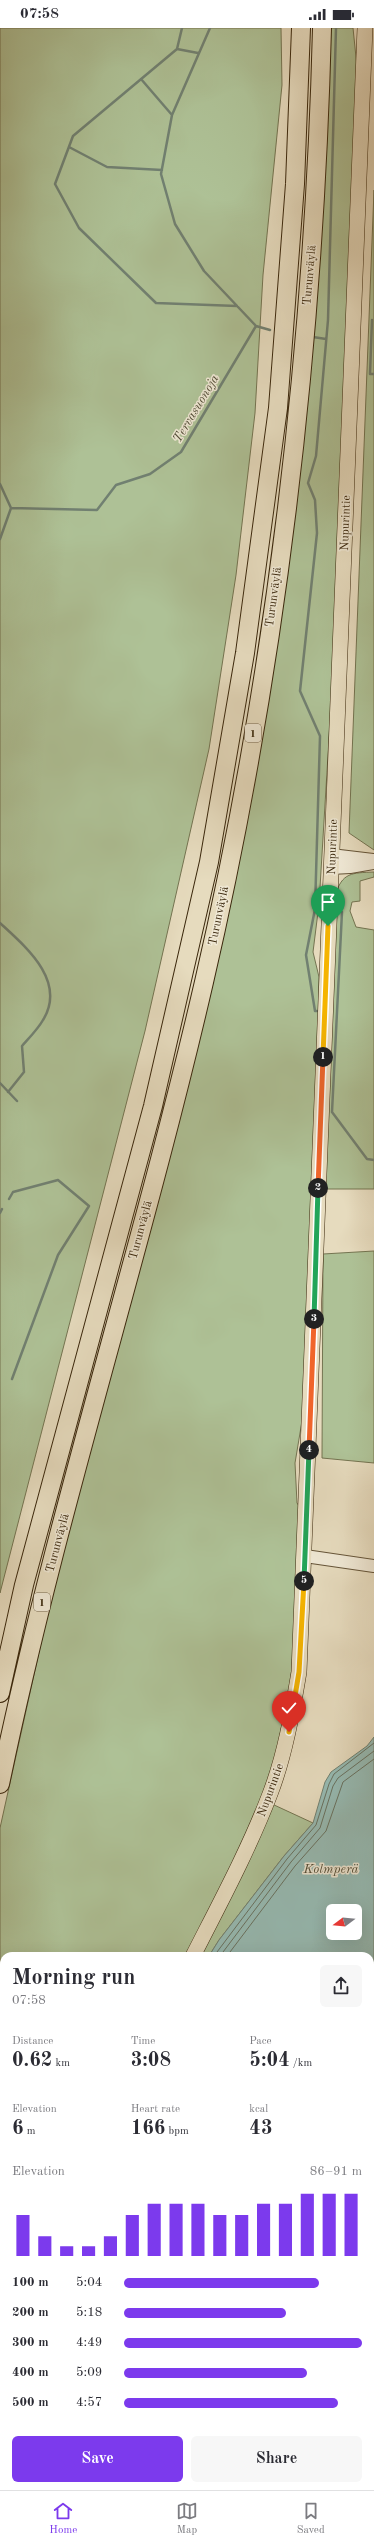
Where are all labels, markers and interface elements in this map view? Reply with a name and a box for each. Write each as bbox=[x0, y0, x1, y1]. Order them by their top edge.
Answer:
text: 07:58 bbox=[20, 7, 59, 22]
street label: Turunväylä bbox=[301, 244, 319, 306]
water label: Tervasuonoja bbox=[171, 373, 222, 445]
street label: Nupurintie bbox=[339, 494, 353, 551]
street label: Turunväylä bbox=[264, 566, 284, 628]
road number: 1 bbox=[245, 724, 261, 742]
street label: Nupurintie bbox=[326, 818, 340, 875]
street label: Turunväylä bbox=[207, 885, 231, 947]
pin bbox=[311, 885, 345, 926]
icon: arrive bbox=[317, 891, 339, 913]
pin: 1 bbox=[313, 1047, 333, 1067]
text: 1 bbox=[320, 1051, 326, 1062]
pin: 2 bbox=[308, 1178, 328, 1198]
text: 2 bbox=[315, 1182, 321, 1193]
street label: Turunväylä bbox=[127, 1199, 155, 1261]
pin: 3 bbox=[304, 1309, 324, 1329]
text: 3 bbox=[311, 1313, 317, 1324]
pin: 4 bbox=[299, 1440, 319, 1460]
text: 4 bbox=[306, 1444, 312, 1455]
street label: Turunväylä bbox=[44, 1512, 72, 1574]
pin: 5 bbox=[294, 1571, 314, 1591]
text: 5 bbox=[301, 1575, 307, 1586]
road number: 1 bbox=[34, 1593, 50, 1611]
pin bbox=[272, 1691, 306, 1732]
icon: check bbox=[278, 1697, 300, 1719]
street label: Nupurintie bbox=[256, 1762, 286, 1819]
water label: Kolmperä bbox=[303, 1863, 359, 1876]
north arrow bbox=[326, 1904, 362, 1940]
map controls bbox=[326, 1904, 362, 1940]
button: share bbox=[320, 1965, 362, 2007]
text: Morning run bbox=[12, 1967, 135, 1989]
text: 07:58 bbox=[12, 1994, 46, 2007]
text: Distance bbox=[12, 2036, 53, 2047]
text: Time bbox=[131, 2036, 155, 2047]
text: Pace bbox=[249, 2036, 272, 2047]
text: 0.62 bbox=[12, 2051, 52, 2071]
text: 3:08 bbox=[131, 2051, 171, 2071]
text: 5:04 bbox=[249, 2051, 290, 2071]
text: km bbox=[52, 2058, 70, 2069]
text: /km bbox=[290, 2058, 312, 2069]
text: Elevation bbox=[12, 2104, 57, 2115]
text: Heart rate bbox=[131, 2104, 180, 2115]
text: kcal bbox=[249, 2104, 268, 2115]
text: 6 bbox=[12, 2119, 24, 2139]
text: 166 bbox=[131, 2119, 165, 2139]
text: 43 bbox=[249, 2119, 273, 2139]
text: m bbox=[24, 2126, 35, 2137]
text: bpm bbox=[165, 2126, 189, 2137]
text: Elevation bbox=[12, 2165, 65, 2178]
text: 86–91 m bbox=[310, 2165, 362, 2178]
text: 100 m bbox=[12, 2276, 49, 2289]
text: 5:04 bbox=[76, 2276, 102, 2289]
text: 200 m bbox=[12, 2306, 49, 2319]
text: 5:18 bbox=[76, 2306, 102, 2319]
text: 300 m bbox=[12, 2336, 49, 2349]
text: 4:49 bbox=[76, 2336, 102, 2349]
text: 400 m bbox=[12, 2366, 49, 2379]
text: 5:09 bbox=[76, 2366, 102, 2379]
text: 500 m bbox=[12, 2396, 49, 2409]
text: 4:57 bbox=[76, 2396, 102, 2409]
button: Save bbox=[12, 2436, 183, 2482]
button: Share bbox=[191, 2436, 362, 2482]
tab: Home bbox=[49, 2500, 77, 2538]
tab: Map bbox=[176, 2500, 198, 2538]
tab: Saved bbox=[297, 2500, 325, 2538]

